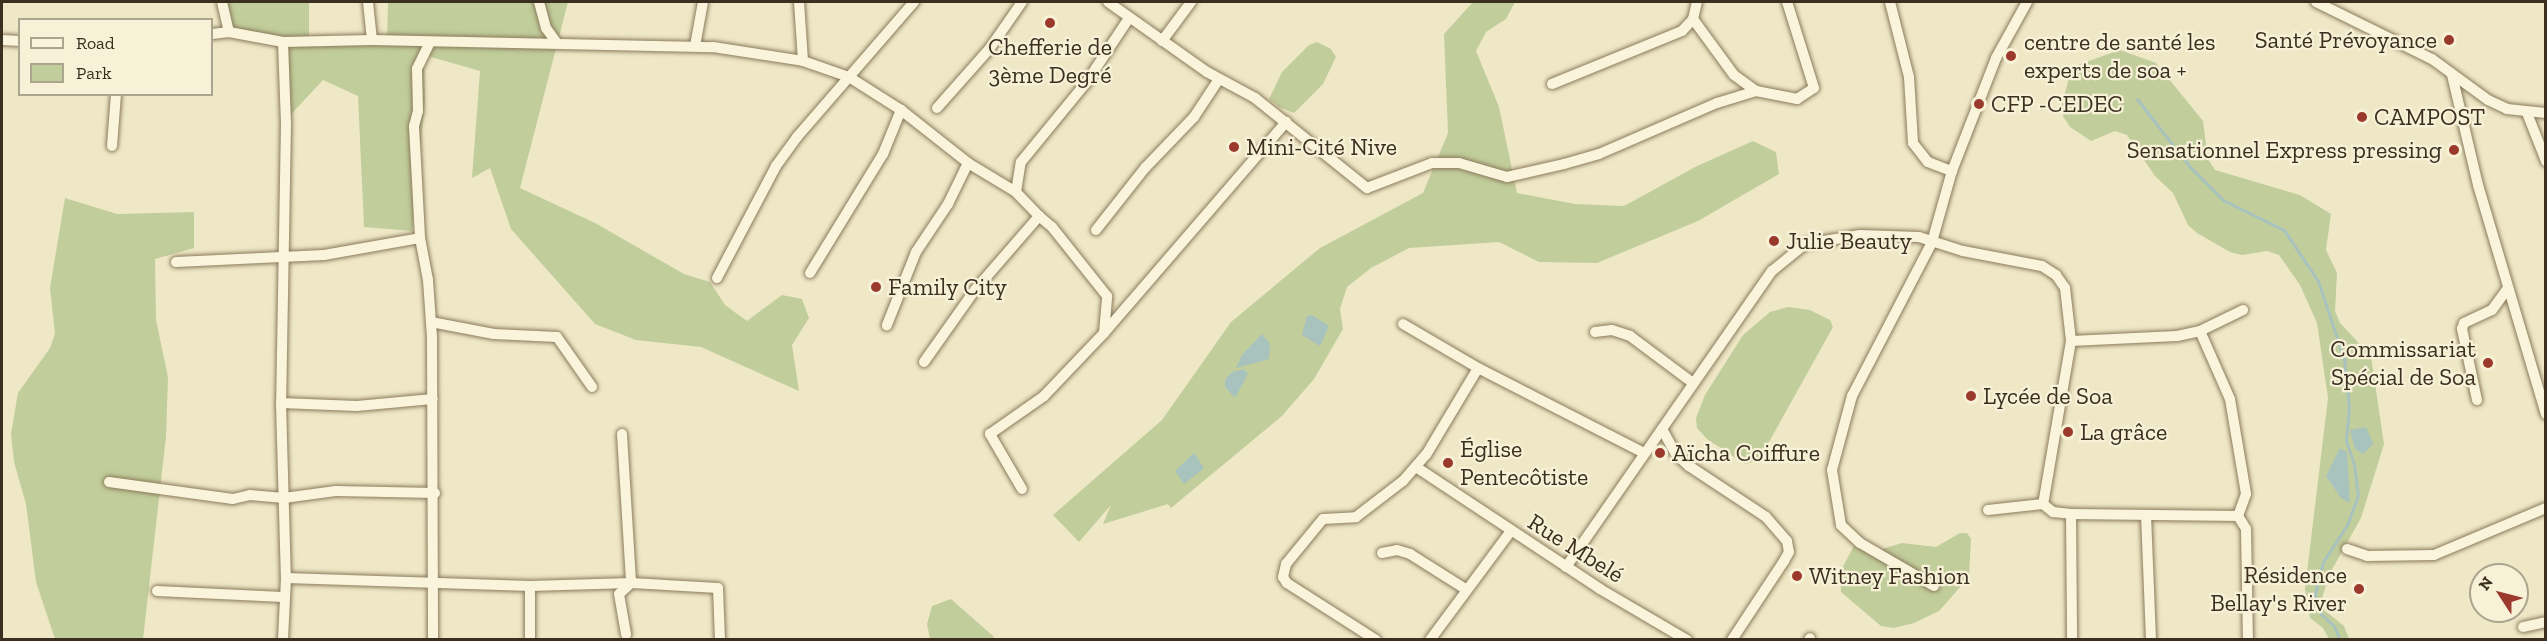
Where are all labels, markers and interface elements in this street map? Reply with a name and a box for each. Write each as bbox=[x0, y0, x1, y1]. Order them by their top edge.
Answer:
marker: Chefferie de 3ème Degré bbox=[1043, 16, 1057, 30]
legend bbox=[18, 18, 213, 96]
place label: Santé Prévoyance bbox=[2255, 26, 2437, 54]
place label: centre de santé les experts de soa + bbox=[2024, 28, 2215, 84]
text: Road bbox=[76, 32, 115, 54]
place label: Chefferie de 3ème Degré bbox=[988, 33, 1112, 89]
marker: Santé Prévoyance bbox=[2442, 33, 2456, 47]
marker: centre de santé les experts de soa + bbox=[2002, 47, 2020, 65]
text: Park bbox=[76, 62, 112, 84]
place label: CFP -CEDEC bbox=[1991, 90, 2123, 118]
marker: CFP -CEDEC bbox=[1972, 97, 1986, 111]
place label: CAMPOST bbox=[2374, 103, 2485, 131]
marker: CAMPOST bbox=[2355, 110, 2369, 124]
place label: Mini-Cité Nive bbox=[1246, 133, 1397, 161]
place label: Sensationnel Express pressing bbox=[2127, 136, 2442, 164]
marker: Mini-Cité Nive bbox=[1227, 140, 1241, 154]
marker: Sensationnel Express pressing bbox=[2447, 143, 2461, 157]
place label: Julie Beauty bbox=[1786, 227, 1912, 255]
marker: Julie Beauty bbox=[1767, 234, 1781, 248]
place label: Family City bbox=[888, 273, 1007, 301]
marker: Family City bbox=[869, 280, 883, 294]
place label: Commissariat Spécial de Soa bbox=[2330, 335, 2476, 391]
marker: Commissariat Spécial de Soa bbox=[2481, 356, 2495, 370]
place label: Lycée de Soa bbox=[1983, 382, 2113, 410]
marker: Lycée de Soa bbox=[1964, 389, 1978, 403]
place label: La grâce bbox=[2080, 418, 2167, 446]
marker: La grâce bbox=[2061, 425, 2075, 439]
place label: Église Pentecôtiste bbox=[1460, 435, 1588, 491]
place label: Aïcha Coiffure bbox=[1672, 439, 1820, 467]
marker: Aïcha Coiffure bbox=[1653, 446, 1667, 460]
marker: Église Pentecôtiste bbox=[1441, 456, 1455, 470]
street label: Rue Mbelé bbox=[1523, 507, 1629, 589]
place label: Résidence Bellay's River bbox=[2210, 561, 2347, 617]
place label: Witney Fashion bbox=[1809, 562, 1970, 590]
north arrow bbox=[2469, 563, 2529, 623]
marker: Witney Fashion bbox=[1790, 569, 1804, 583]
text: N bbox=[2474, 573, 2497, 594]
marker: Résidence Bellay's River bbox=[2352, 582, 2366, 596]

